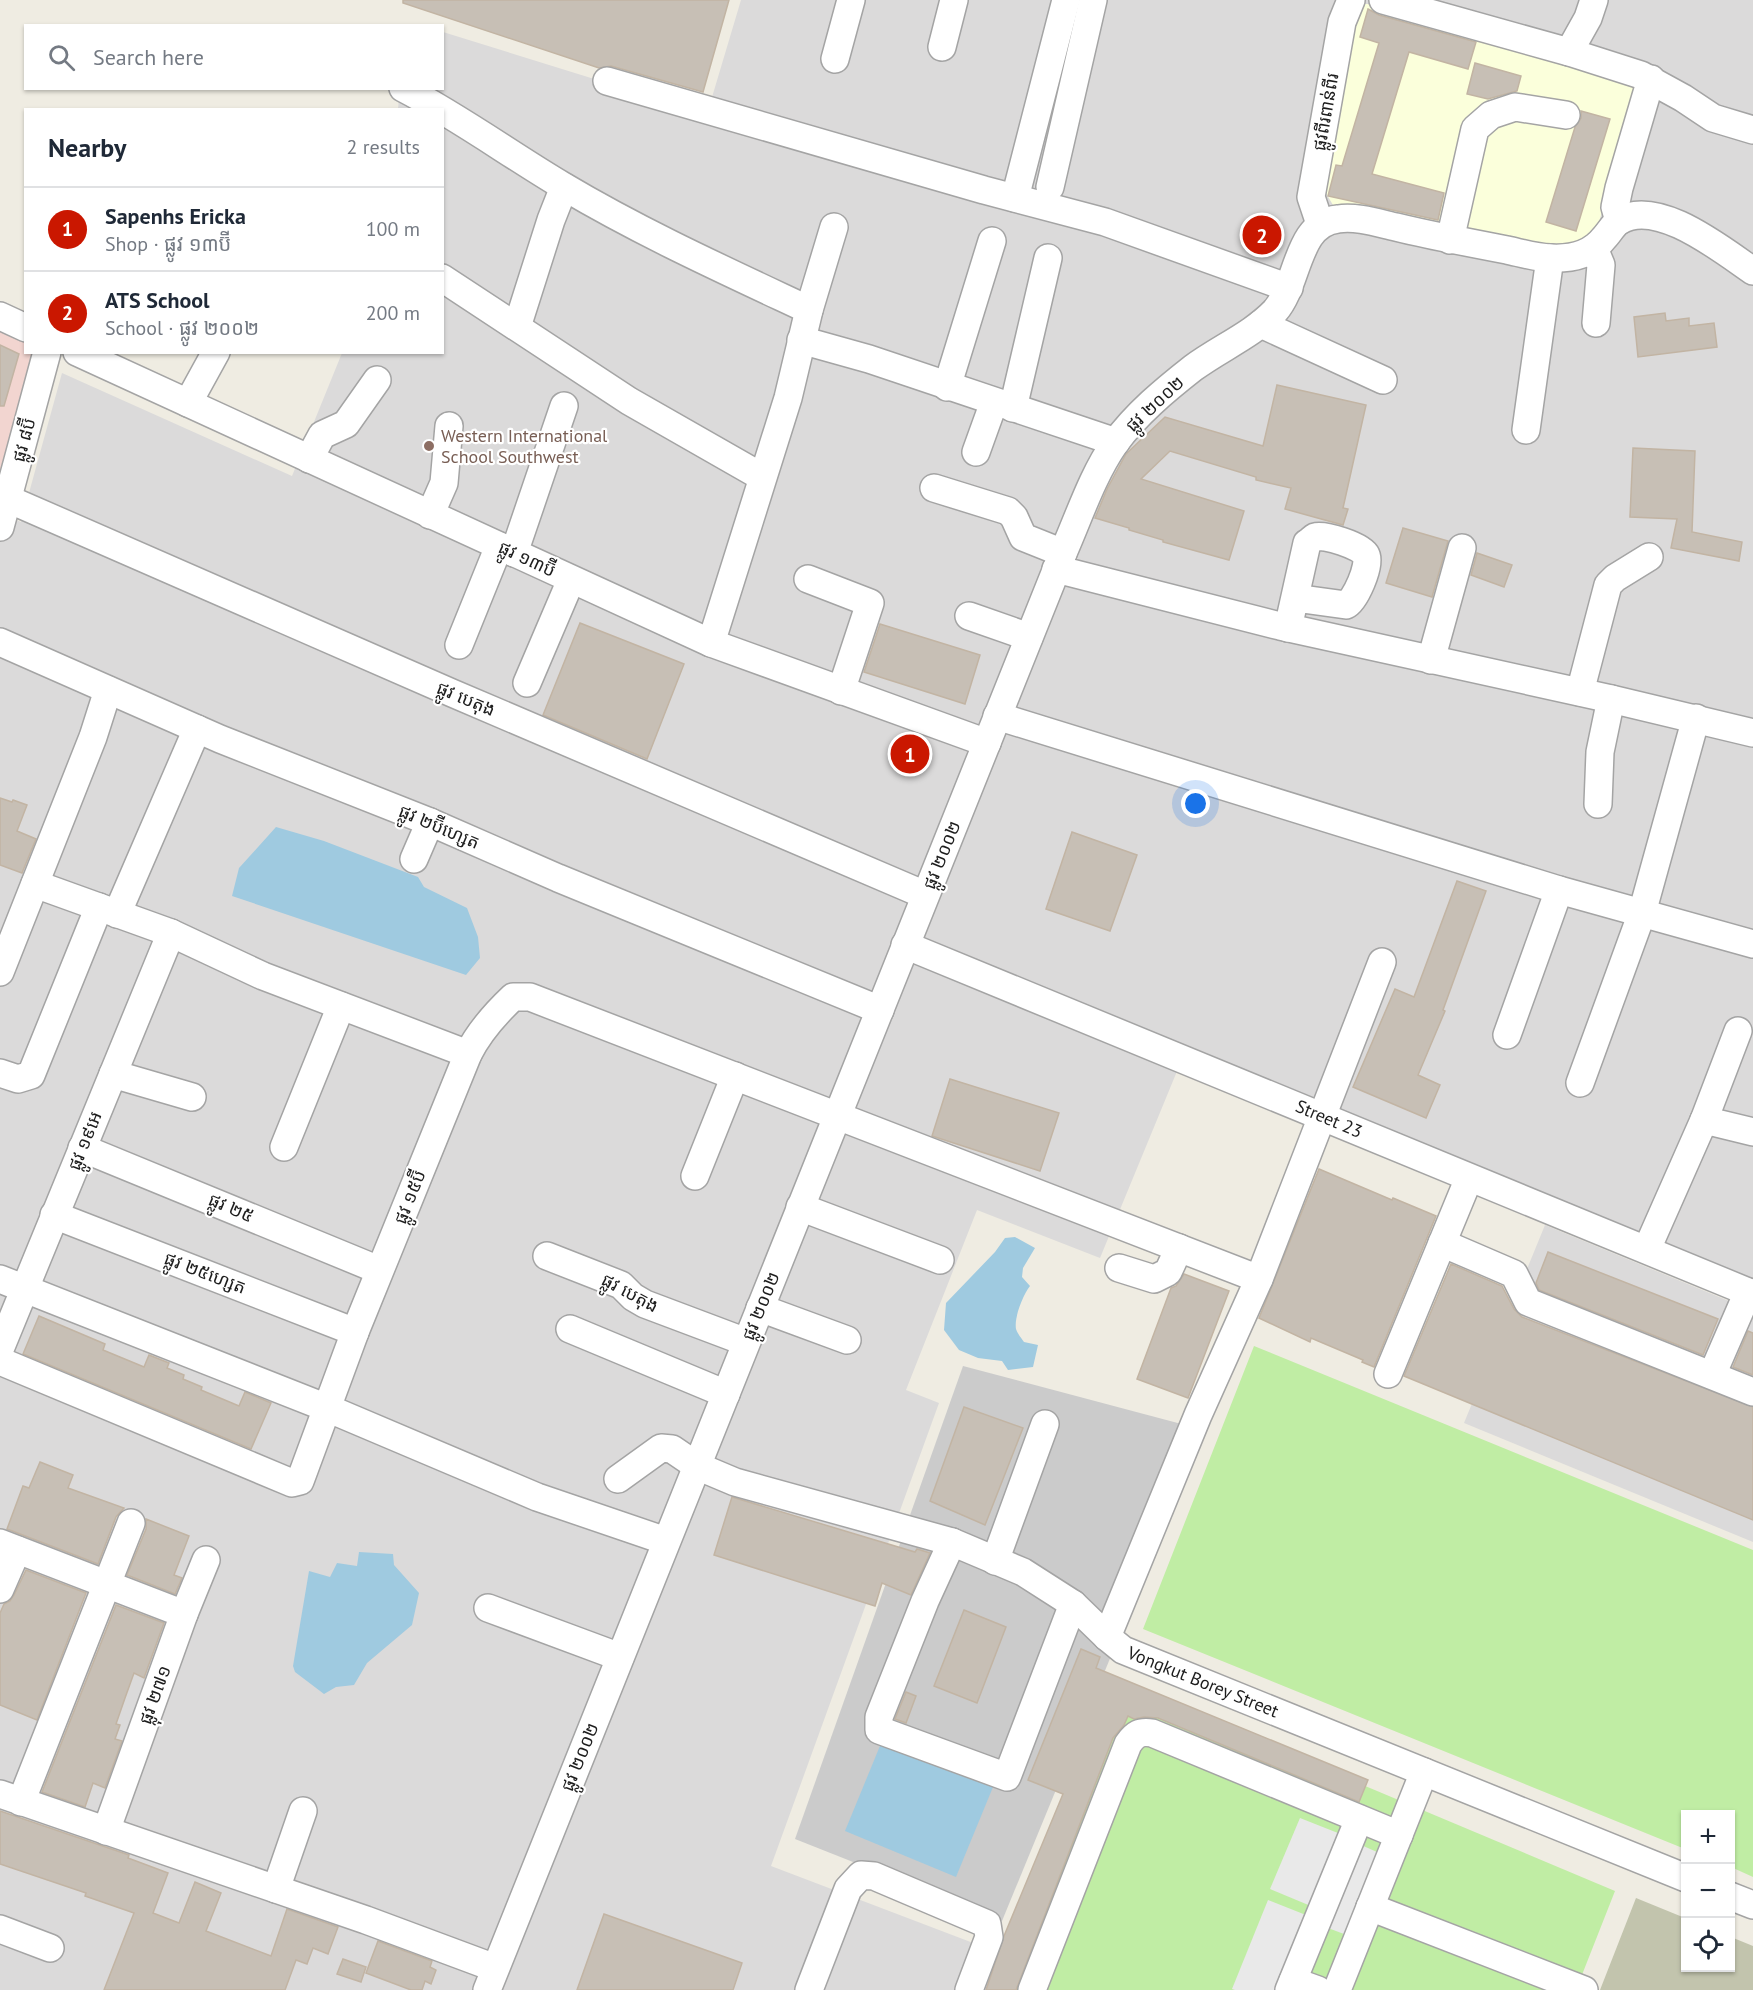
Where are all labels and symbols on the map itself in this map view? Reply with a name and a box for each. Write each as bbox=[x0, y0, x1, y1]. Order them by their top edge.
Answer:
street label: ផ្លូវពីរពាន់ពីរ bbox=[1307, 71, 1349, 154]
pin: 2 bbox=[1242, 212, 1282, 258]
street label: ផ្លូវ ២០០២ bbox=[1120, 371, 1192, 441]
street label: ផ្លូវ ៨ប៊ី bbox=[6, 415, 46, 466]
place label: Western International School Southwest bbox=[441, 424, 608, 468]
marker: Western International School Southwest bbox=[422, 439, 436, 453]
street label: ផ្លូវ ១៣ប៊ី bbox=[493, 534, 560, 587]
street label: ផ្លូវ បេតុង bbox=[431, 676, 499, 726]
pin: 1 bbox=[890, 732, 930, 777]
your location bbox=[1181, 789, 1210, 818]
street label: ផ្លូវ ២ប៊ីហ្សេត bbox=[393, 798, 484, 859]
street label: ផ្លូវ ២០០២ bbox=[917, 817, 971, 895]
street label: Street 23 bbox=[1292, 1094, 1366, 1143]
street label: ផ្លូវ ១៩អេ bbox=[62, 1108, 112, 1176]
street label: ផ្លូវ ១៥ប៊ី bbox=[387, 1166, 436, 1229]
street label: ផ្លូវ ២៥ bbox=[203, 1188, 257, 1232]
street label: ផ្លូវ ២៥ហ្សេត bbox=[159, 1246, 249, 1304]
street label: ផ្លូវ បេតុង bbox=[595, 1268, 663, 1322]
street label: ផ្លូវ ២០០២ bbox=[736, 1268, 790, 1346]
street label: Vongkut Borey Street bbox=[1123, 1640, 1282, 1722]
street label: ផ្លុវ ២៧១ bbox=[133, 1662, 182, 1730]
street label: ផ្លូវ ២០០២ bbox=[555, 1719, 609, 1797]

